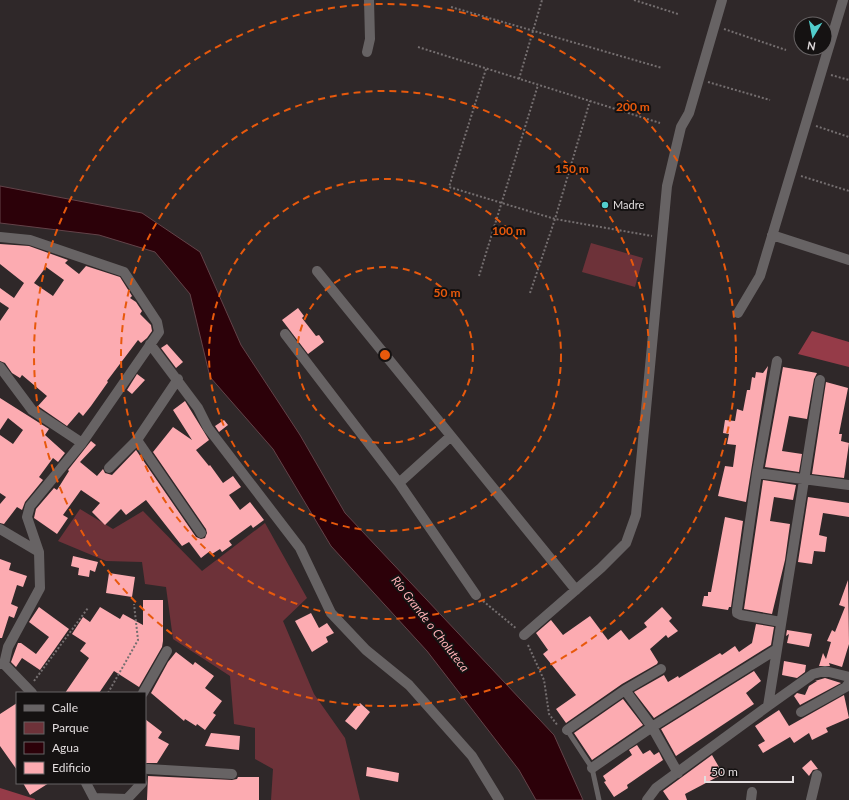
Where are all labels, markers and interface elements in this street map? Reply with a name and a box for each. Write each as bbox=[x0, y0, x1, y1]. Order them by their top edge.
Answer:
north arrow bbox=[793, 16, 833, 56]
text: N bbox=[806, 39, 816, 53]
text: 200 m bbox=[616, 99, 650, 114]
text: 150 m bbox=[555, 161, 589, 176]
place label: Madre bbox=[613, 198, 644, 211]
marker: Madre bbox=[600, 200, 610, 210]
text: 100 m bbox=[492, 223, 526, 238]
text: 50 m bbox=[434, 285, 460, 300]
centre of rings bbox=[378, 348, 392, 362]
water label: Río Grande o Choluteca bbox=[388, 573, 472, 675]
legend bbox=[16, 692, 146, 784]
text: Calle bbox=[52, 700, 78, 715]
text: Parque bbox=[52, 720, 89, 735]
text: Agua bbox=[52, 740, 79, 755]
scale bar bbox=[705, 758, 793, 784]
text: Edificio bbox=[52, 760, 91, 775]
text: 50 m bbox=[711, 764, 738, 779]

